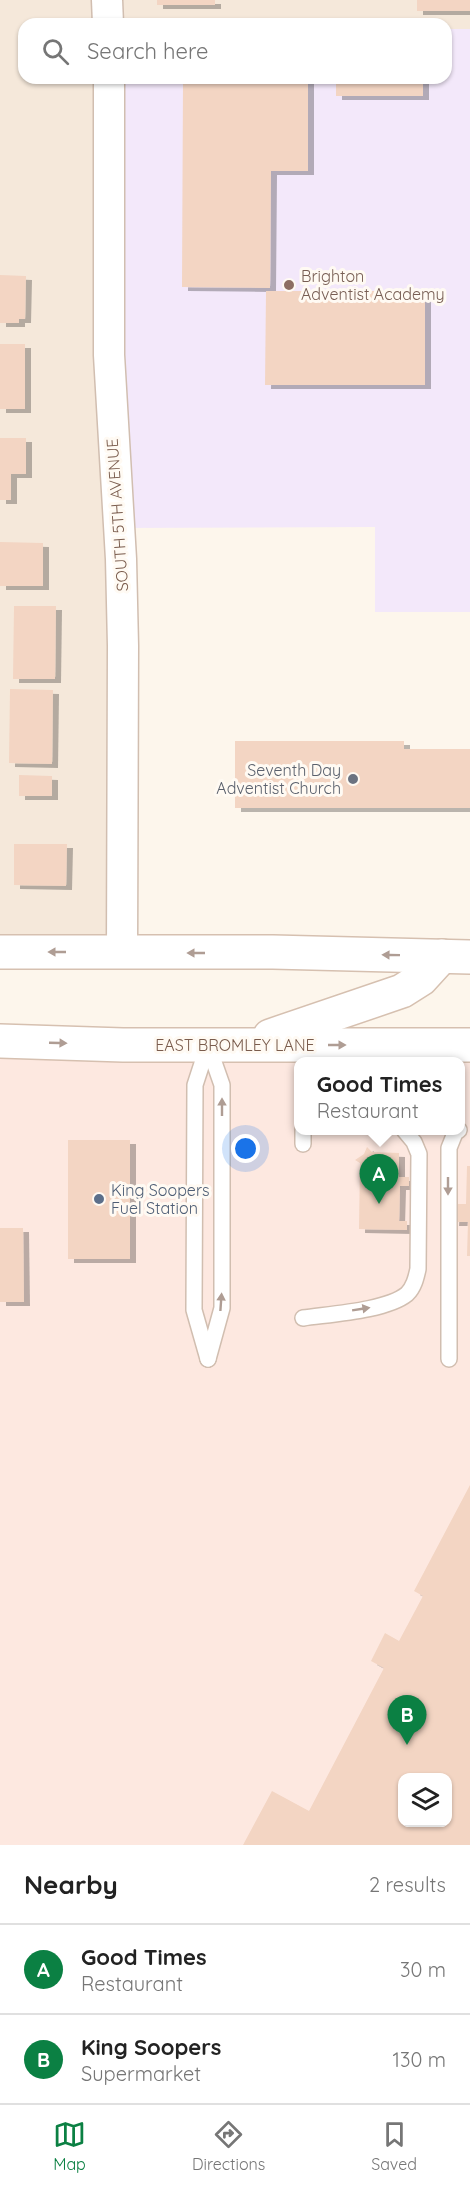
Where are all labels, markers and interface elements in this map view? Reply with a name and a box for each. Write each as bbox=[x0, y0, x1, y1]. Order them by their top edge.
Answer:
search box bbox=[18, 18, 452, 84]
icon: search bbox=[39, 35, 72, 68]
text: Search here bbox=[87, 37, 208, 65]
place label: Brighton Adventist Academy bbox=[301, 266, 445, 304]
marker: Brighton Adventist Academy bbox=[282, 278, 296, 292]
street label: SOUTH 5TH AVENUE bbox=[102, 438, 132, 592]
place label: Seventh Day Adventist Church bbox=[216, 760, 341, 798]
marker: Seventh Day Adventist Church bbox=[346, 772, 360, 786]
one-way arrow bbox=[48, 947, 67, 957]
one-way arrow bbox=[186, 948, 205, 958]
one-way arrow bbox=[381, 950, 400, 959]
street label: EAST BROMLEY LANE bbox=[155, 1035, 315, 1055]
one-way arrow bbox=[49, 1039, 68, 1048]
one-way arrow bbox=[328, 1040, 347, 1050]
popup bbox=[294, 1057, 465, 1135]
text: Good Times bbox=[317, 1070, 442, 1098]
one-way arrow bbox=[217, 1098, 227, 1117]
text: Restaurant bbox=[317, 1098, 419, 1123]
your location bbox=[231, 1134, 260, 1163]
pin: A bbox=[360, 1154, 398, 1204]
one-way arrow bbox=[443, 1176, 453, 1195]
place label: King Soopers Fuel Station bbox=[111, 1180, 210, 1218]
marker: King Soopers Fuel Station bbox=[92, 1192, 106, 1206]
one-way arrow bbox=[216, 1293, 226, 1312]
one-way arrow bbox=[351, 1305, 370, 1314]
pin: B bbox=[388, 1696, 426, 1745]
map controls bbox=[398, 1773, 452, 1827]
button: layers bbox=[398, 1773, 452, 1827]
text: Nearby bbox=[24, 1868, 118, 1901]
text: 2 results bbox=[369, 1872, 446, 1897]
text: Good Times bbox=[81, 1943, 207, 1971]
text: A bbox=[37, 1957, 50, 1982]
text: 30 m bbox=[400, 1957, 446, 1982]
text: Restaurant bbox=[81, 1971, 183, 1996]
text: King Soopers bbox=[81, 2033, 221, 2061]
text: B bbox=[37, 2047, 50, 2072]
text: 130 m bbox=[393, 2047, 446, 2072]
text: Supermarket bbox=[81, 2061, 201, 2086]
tab: Map bbox=[53, 2118, 86, 2174]
tab: Directions bbox=[192, 2118, 265, 2174]
tab: Saved bbox=[371, 2118, 417, 2174]

